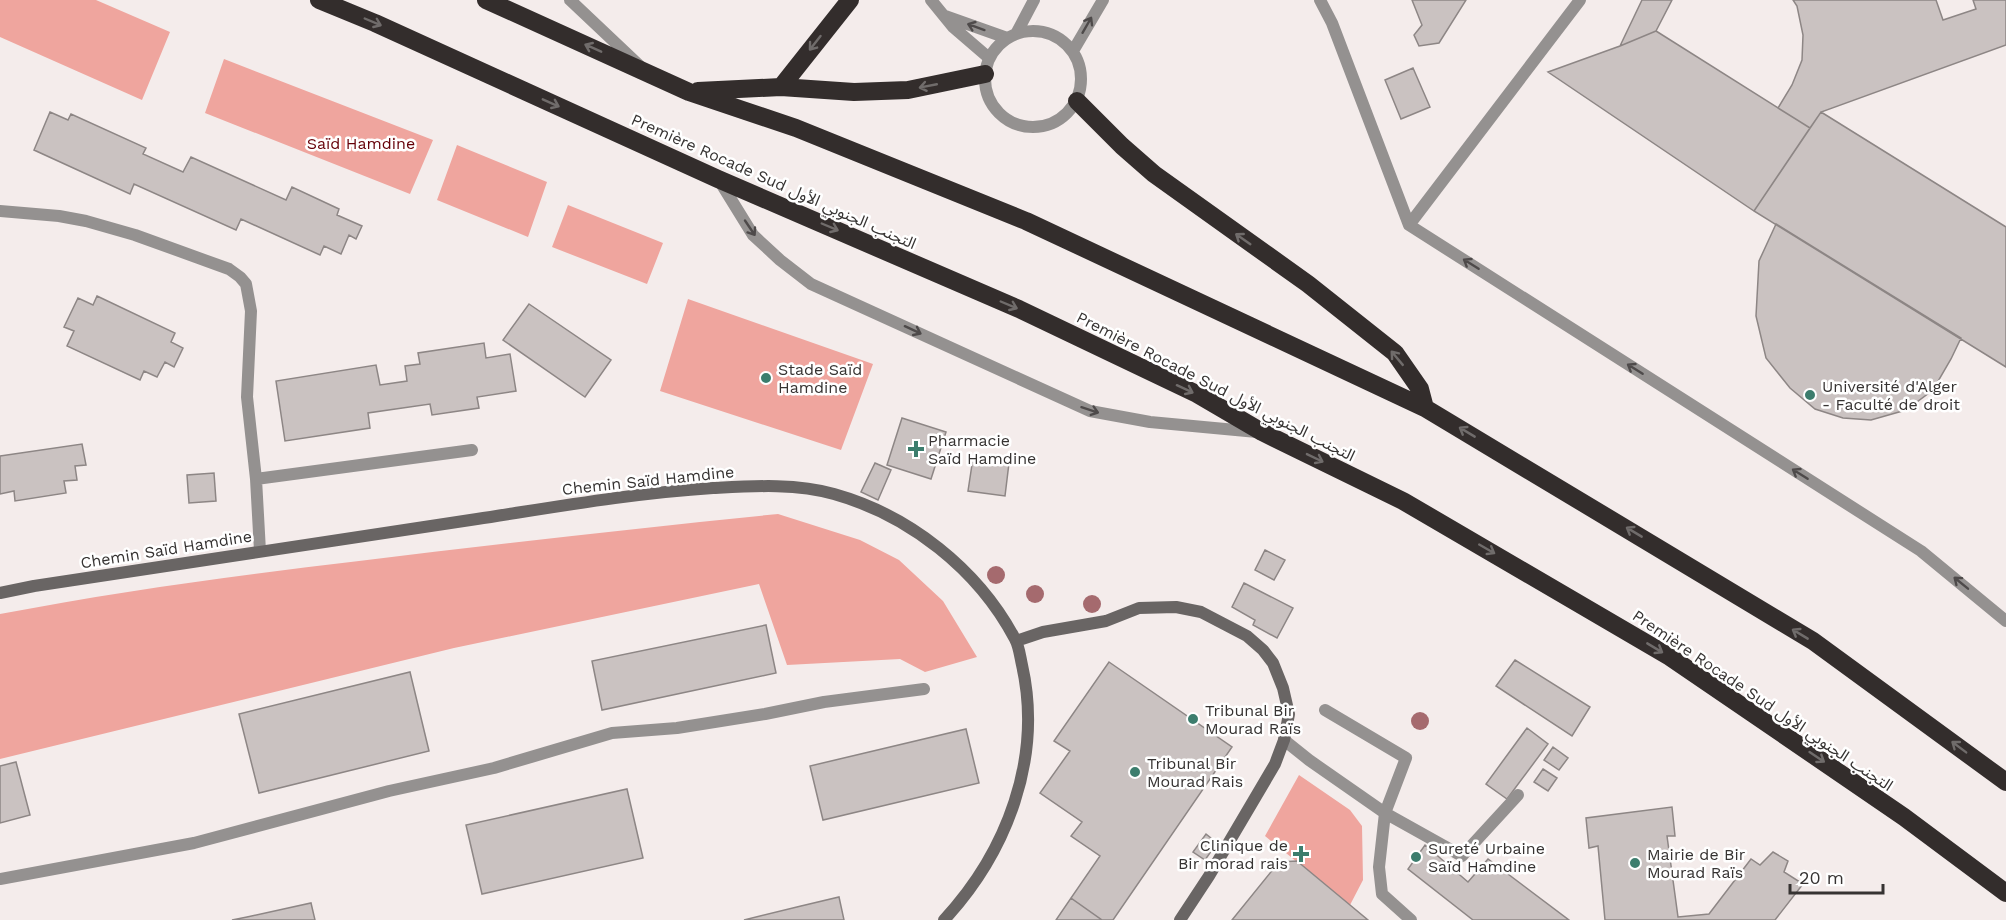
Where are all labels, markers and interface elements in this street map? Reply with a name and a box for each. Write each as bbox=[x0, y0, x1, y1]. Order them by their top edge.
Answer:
one-way arrow bbox=[363, 17, 382, 28]
one-way arrow bbox=[1082, 17, 1094, 34]
one-way arrow bbox=[967, 21, 985, 32]
one-way arrow bbox=[809, 35, 822, 51]
one-way arrow bbox=[584, 42, 603, 53]
one-way arrow bbox=[918, 81, 938, 92]
one-way arrow bbox=[541, 98, 559, 109]
street label: Première Rocade Sud التجنب الجنوبي الأول bbox=[627, 110, 919, 256]
park label: Saïd Hamdine bbox=[307, 134, 415, 153]
one-way arrow bbox=[743, 220, 756, 237]
one-way arrow bbox=[820, 222, 838, 234]
one-way arrow bbox=[1235, 233, 1252, 245]
one-way arrow bbox=[1463, 258, 1480, 270]
one-way arrow bbox=[999, 300, 1017, 311]
street label: Première Rocade Sud التجنب الجنوبي الأول bbox=[1072, 308, 1358, 468]
one-way arrow bbox=[903, 325, 921, 337]
one-way arrow bbox=[1390, 351, 1404, 366]
place label: Stade Saïd Hamdine bbox=[778, 360, 862, 397]
one-way arrow bbox=[1628, 363, 1644, 375]
marker: Stade Saïd Hamdine bbox=[759, 371, 773, 385]
place label: Université d'Alger - Faculté de droit bbox=[1822, 377, 1960, 414]
one-way arrow bbox=[1175, 383, 1193, 395]
marker: Université d'Alger - Faculté de droit bbox=[1803, 388, 1817, 402]
one-way arrow bbox=[1080, 406, 1099, 417]
one-way arrow bbox=[1458, 426, 1475, 438]
place label: Pharmacie Saïd Hamdine bbox=[928, 431, 1036, 468]
marker: Pharmacie Saïd Hamdine bbox=[909, 442, 923, 456]
one-way arrow bbox=[1305, 452, 1323, 464]
street label: Chemin Saïd Hamdine bbox=[561, 462, 735, 499]
one-way arrow bbox=[1792, 467, 1809, 479]
one-way arrow bbox=[1626, 526, 1643, 538]
street label: Chemin Saïd Hamdine bbox=[79, 527, 253, 572]
one-way arrow bbox=[1478, 543, 1495, 555]
one-way arrow bbox=[1953, 577, 1969, 590]
street label: Première Rocade Sud التجنب الجنوبي الأول bbox=[1627, 606, 1896, 797]
one-way arrow bbox=[1792, 627, 1809, 640]
one-way arrow bbox=[1646, 642, 1663, 654]
place label: Tribunal Bir Mourad Raïs bbox=[1205, 701, 1301, 738]
marker: Tribunal Bir Mourad Raïs bbox=[1186, 712, 1200, 726]
one-way arrow bbox=[1952, 740, 1968, 753]
one-way arrow bbox=[1808, 751, 1824, 763]
place label: Tribunal Bir Mourad Rais bbox=[1147, 754, 1243, 791]
marker: Tribunal Bir Mourad Rais bbox=[1128, 765, 1142, 779]
place label: Clinique de Bir morad rais bbox=[1178, 836, 1288, 873]
place label: Sureté Urbaine Saïd Hamdine bbox=[1428, 839, 1545, 876]
marker: Clinique de Bir morad rais bbox=[1292, 845, 1310, 863]
place label: Mairie de Bir Mourad Raïs bbox=[1647, 845, 1746, 882]
marker: Sureté Urbaine Saïd Hamdine bbox=[1409, 850, 1423, 864]
marker: Mairie de Bir Mourad Raïs bbox=[1628, 856, 1642, 870]
scale bar bbox=[1790, 857, 1883, 895]
text: 20 m bbox=[1799, 867, 1844, 888]

